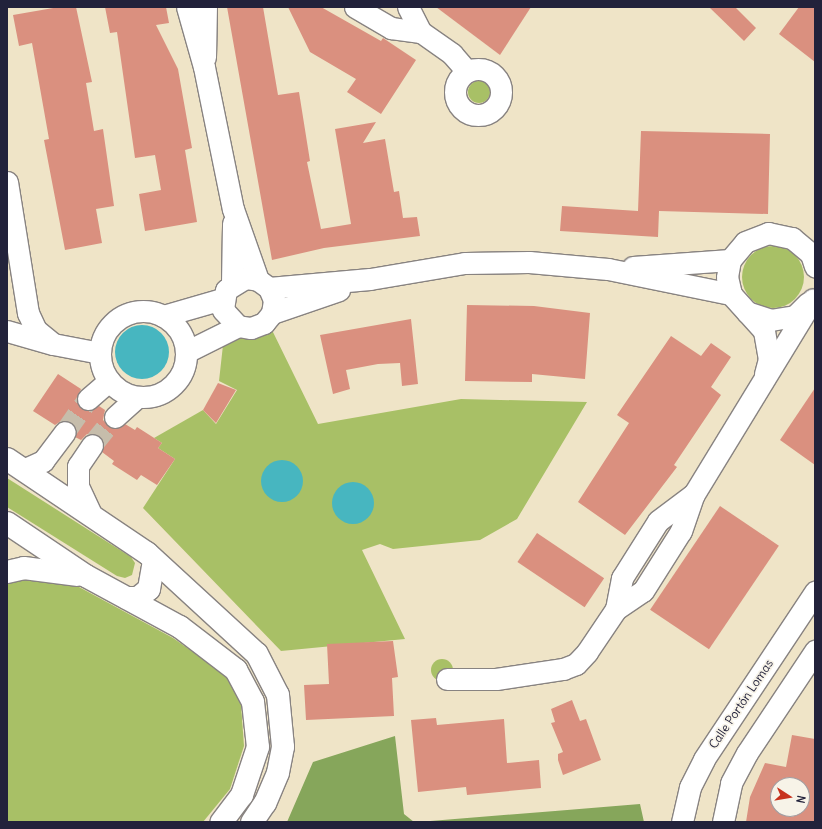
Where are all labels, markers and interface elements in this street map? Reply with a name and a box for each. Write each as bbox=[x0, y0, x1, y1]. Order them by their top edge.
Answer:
street label: Calle Portón Lomas bbox=[706, 657, 776, 751]
north arrow bbox=[770, 777, 810, 817]
text: N bbox=[793, 794, 808, 804]

